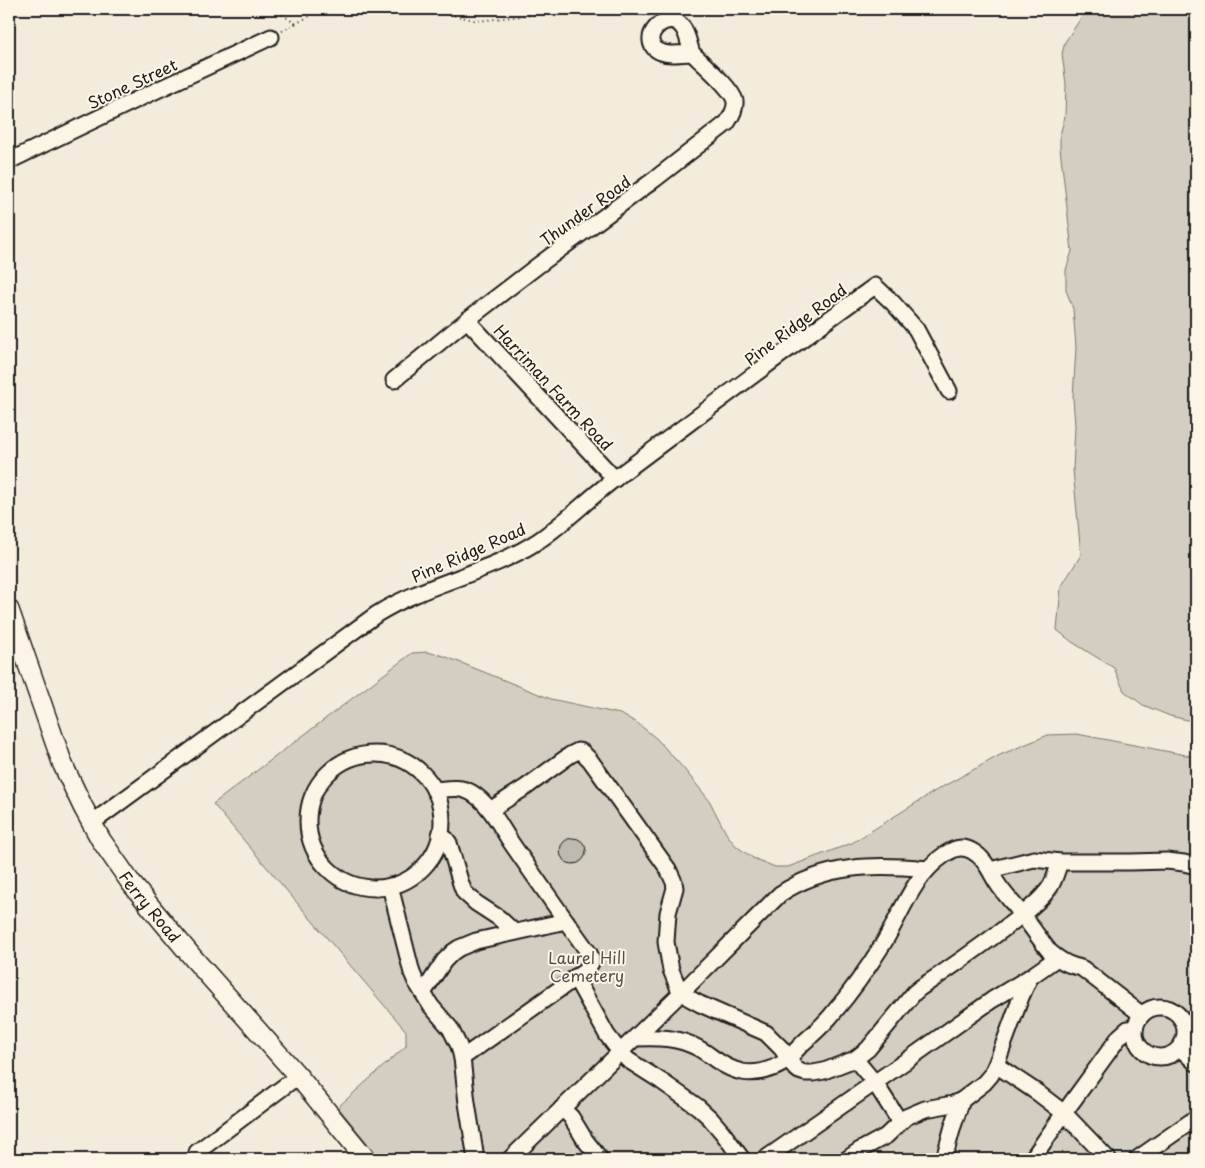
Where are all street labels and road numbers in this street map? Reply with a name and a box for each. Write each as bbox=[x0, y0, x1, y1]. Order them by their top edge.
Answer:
street label: Stone Street bbox=[83, 52, 181, 114]
street label: Thunder Road bbox=[535, 169, 635, 251]
street label: Pine Ridge Road bbox=[739, 277, 851, 371]
street label: Harriman Farm Road bbox=[489, 318, 619, 456]
street label: Pine Ridge Road bbox=[407, 516, 529, 588]
street label: Ferry Road bbox=[114, 866, 187, 947]

